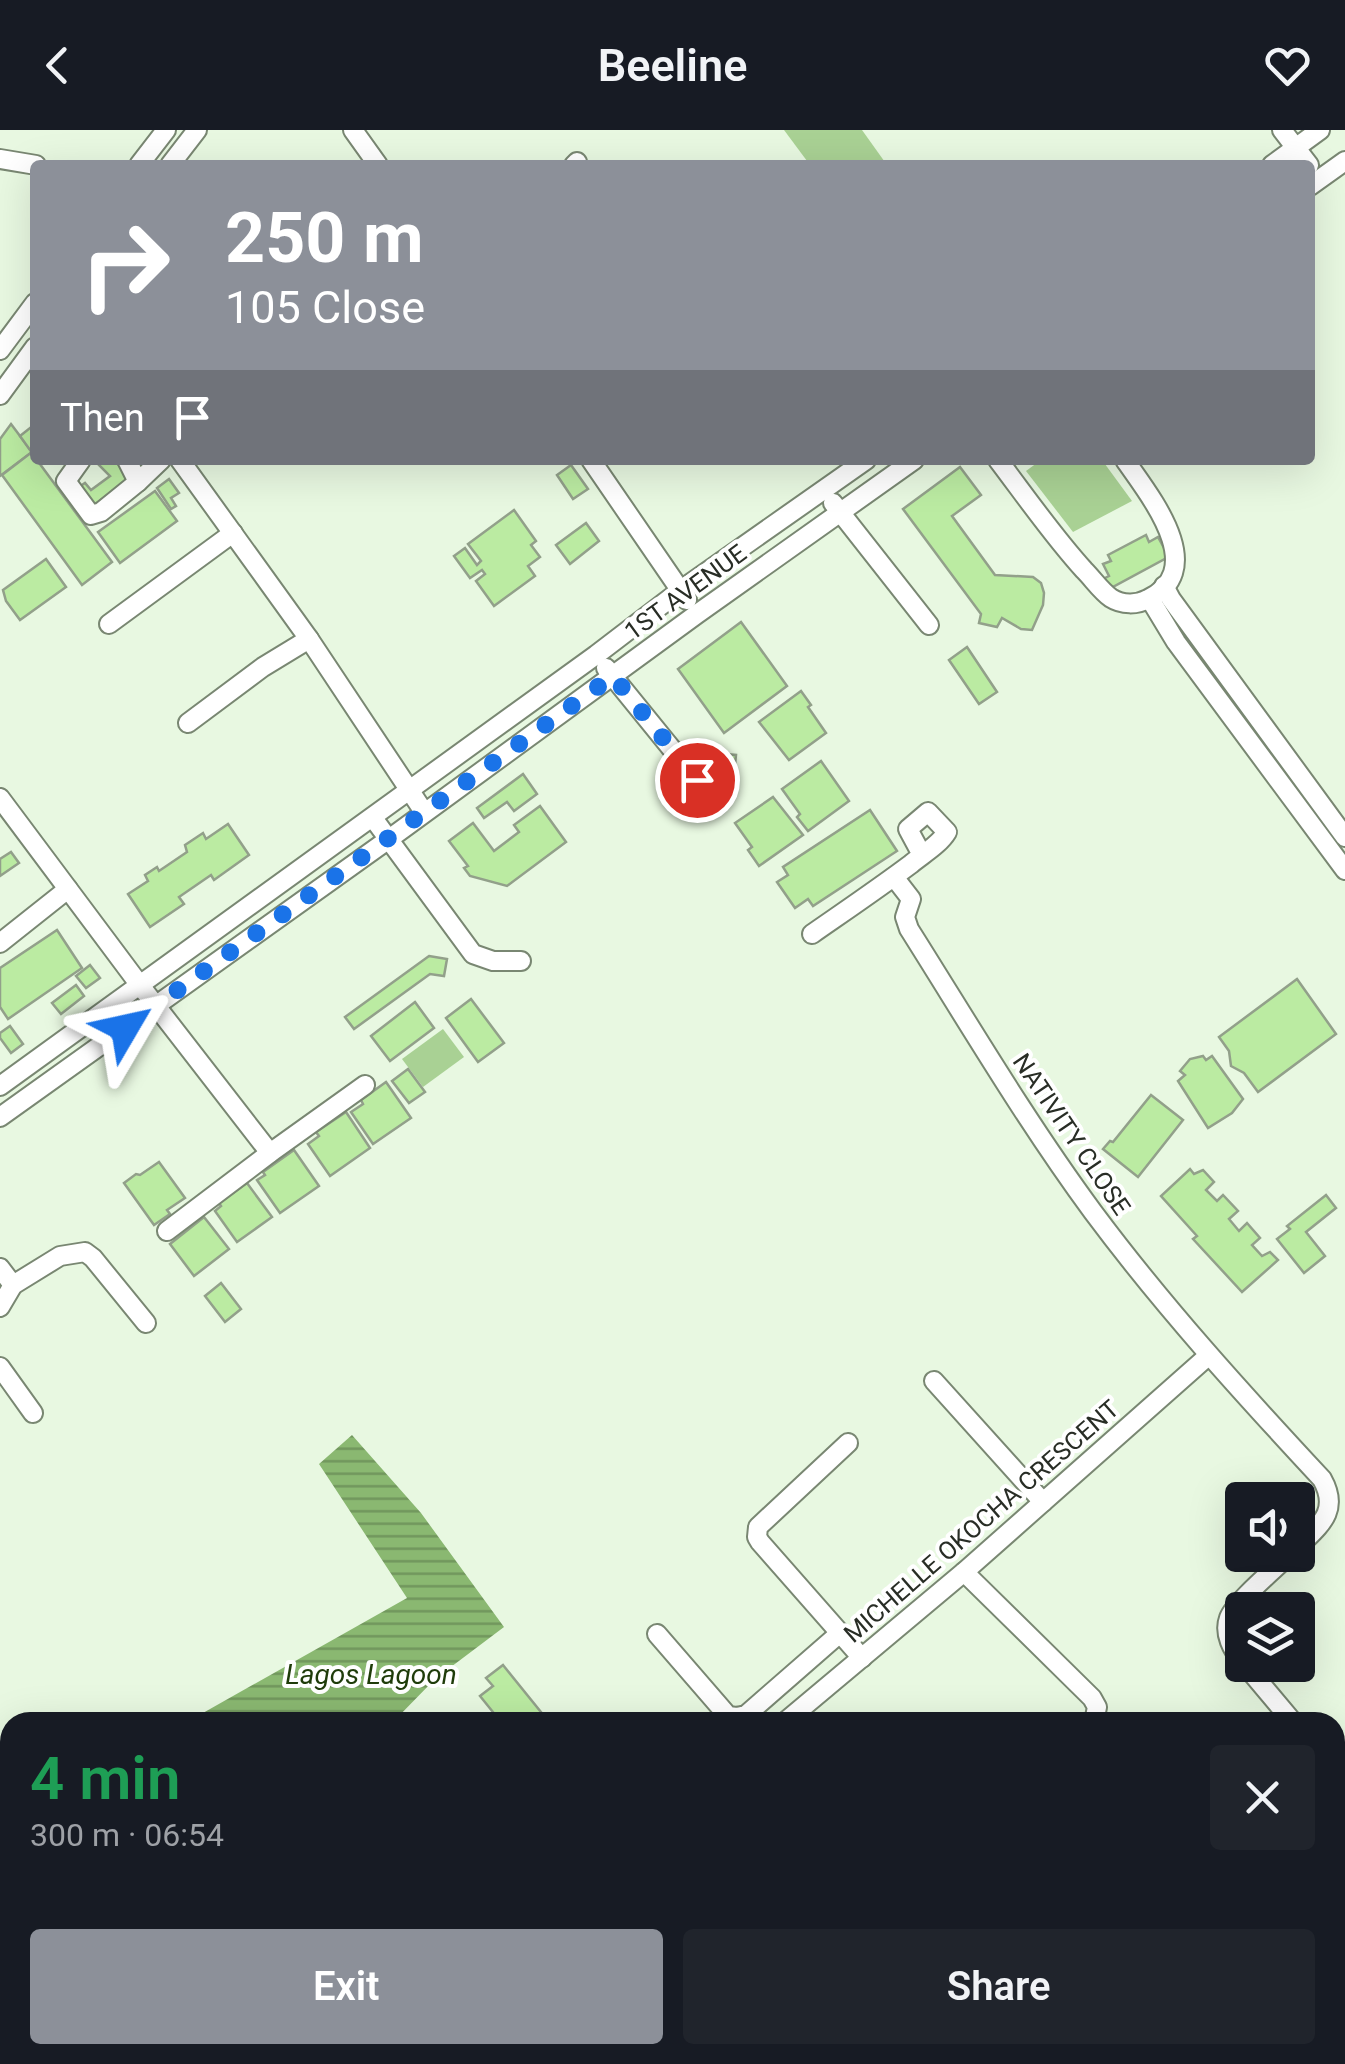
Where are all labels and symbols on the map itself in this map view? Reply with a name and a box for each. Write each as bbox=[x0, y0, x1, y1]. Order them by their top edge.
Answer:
street label: 1ST AVENUE bbox=[619, 539, 752, 646]
pin bbox=[655, 738, 740, 823]
position arrow bbox=[73, 976, 177, 1080]
street label: NATIVITY CLOSE bbox=[1007, 1048, 1136, 1220]
street label: MICHELLE OKOCHA CRESCENT bbox=[838, 1394, 1125, 1649]
water label: Lagos Lagoon bbox=[285, 1658, 457, 1691]

